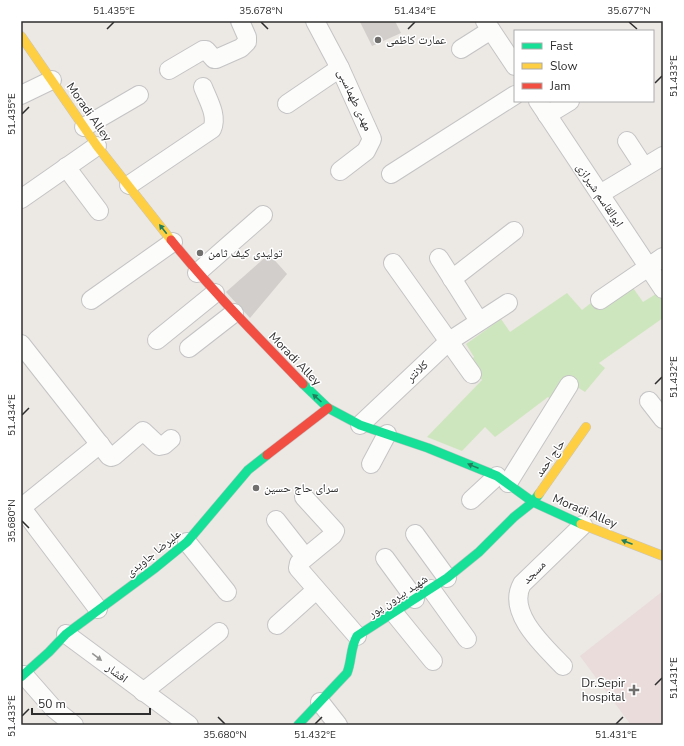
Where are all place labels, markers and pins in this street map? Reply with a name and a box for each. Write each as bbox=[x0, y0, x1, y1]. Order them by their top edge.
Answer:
place label: عمارت کاظمی bbox=[386, 32, 446, 48]
marker: عمارت کاظمی bbox=[373, 35, 383, 45]
place label: تولیدی کیف ثامن bbox=[208, 245, 283, 261]
marker: تولیدی کیف ثامن bbox=[195, 248, 205, 258]
place label: سرای حاج حسین bbox=[264, 480, 339, 496]
marker: سرای حاج حسین bbox=[251, 483, 261, 493]
place label: Dr.Sepir hospital bbox=[581, 675, 626, 705]
marker: Dr.Sepir hospital bbox=[628, 684, 640, 696]

